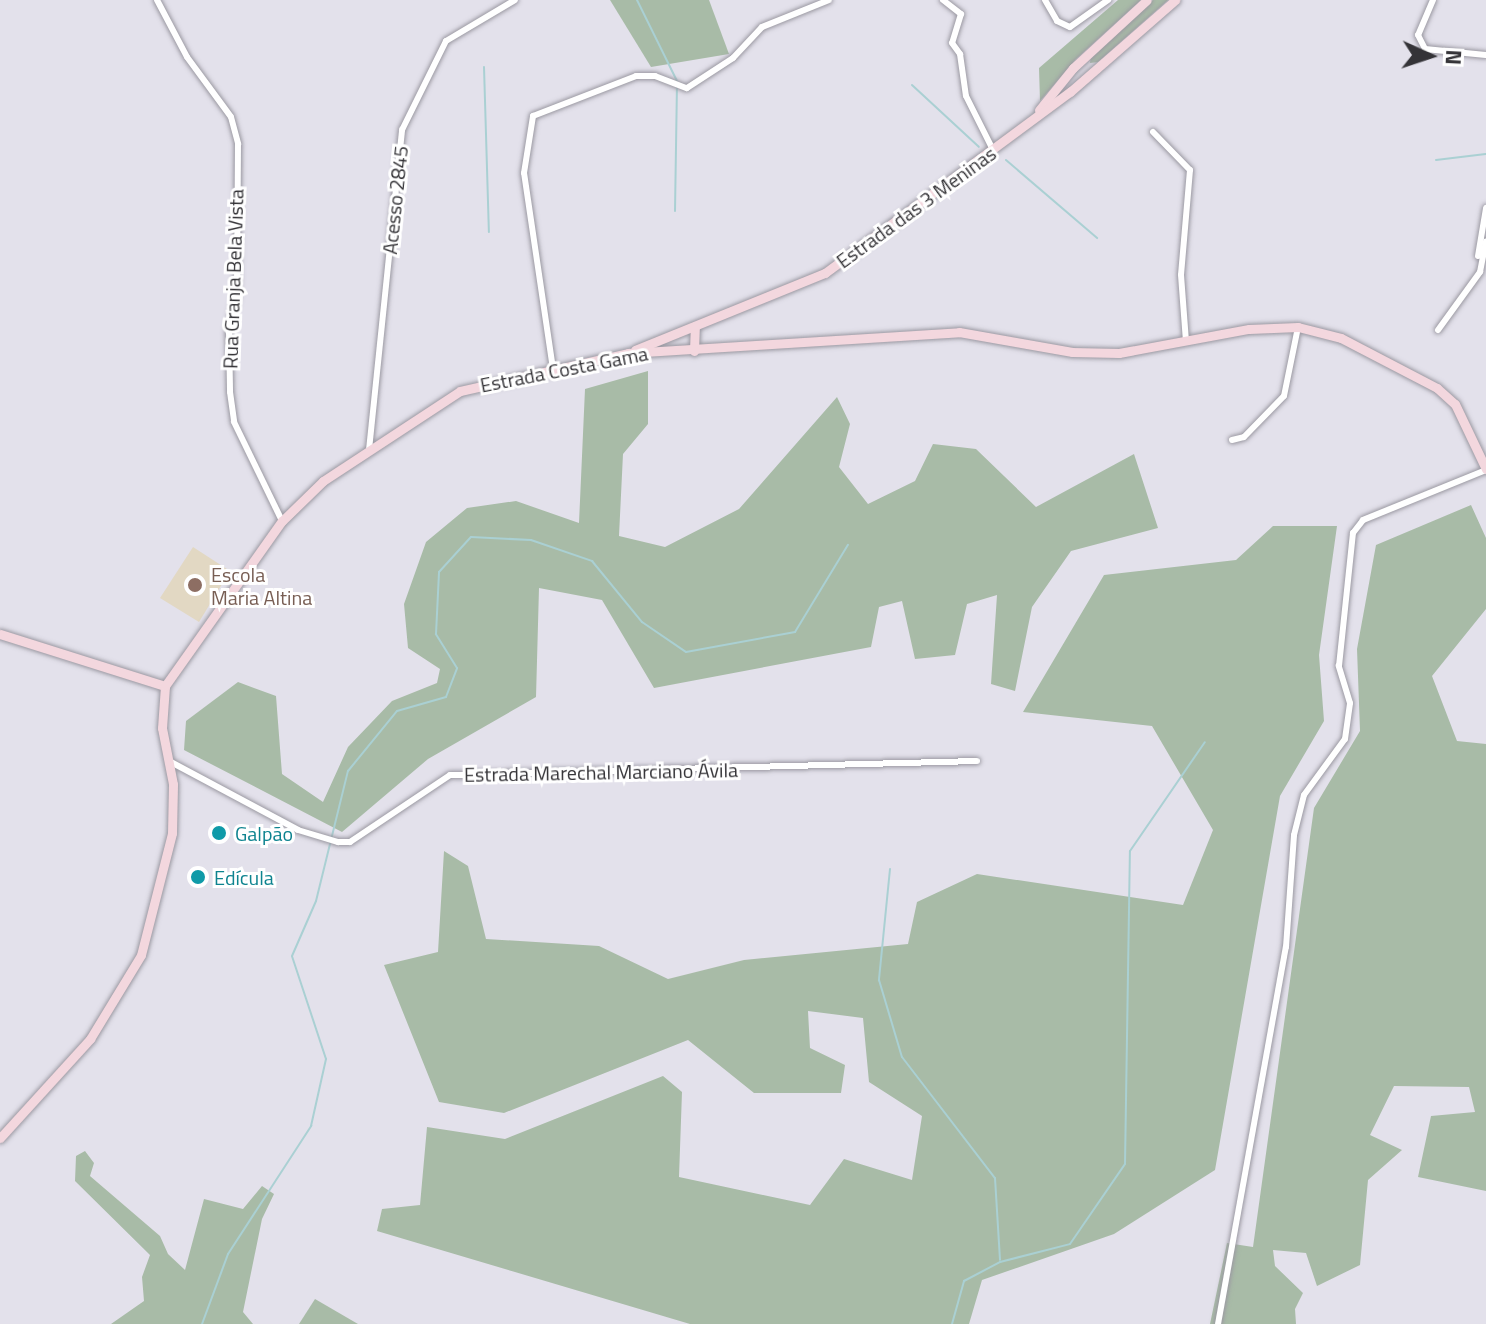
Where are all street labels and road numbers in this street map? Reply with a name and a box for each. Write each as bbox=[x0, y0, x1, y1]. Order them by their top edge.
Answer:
street label: Estrada das 3 Meninas bbox=[832, 141, 1000, 273]
street label: Acesso 2845 bbox=[377, 145, 413, 255]
street label: Rua Granja Bela Vista bbox=[218, 189, 248, 369]
street label: Estrada Costa Gama bbox=[478, 341, 650, 397]
street label: Estrada Marechal Marciano Ávila bbox=[464, 758, 738, 786]

